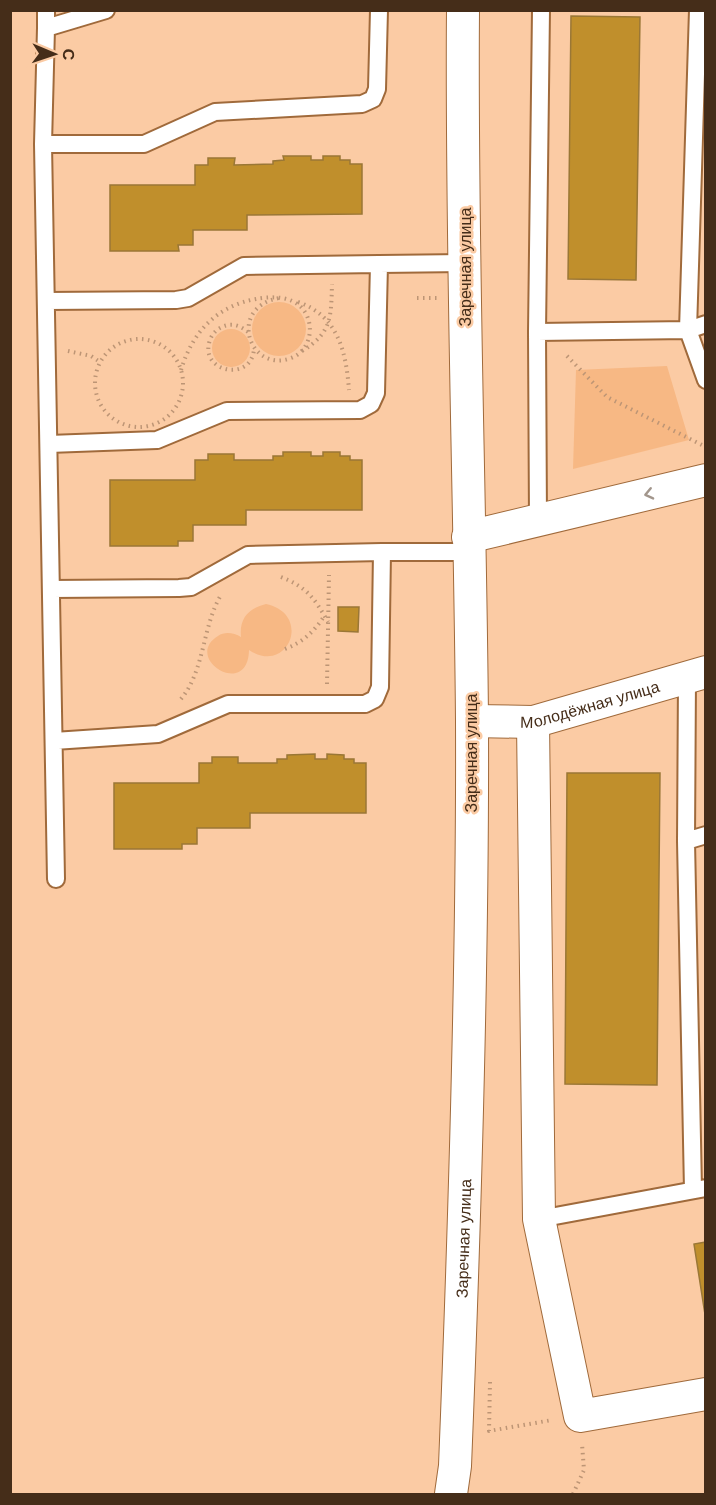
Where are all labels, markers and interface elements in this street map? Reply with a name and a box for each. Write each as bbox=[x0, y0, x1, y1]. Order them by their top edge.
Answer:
north arrow bbox=[24, 24, 84, 84]
text: С bbox=[60, 48, 77, 61]
street label: Заречная улица bbox=[457, 207, 474, 327]
one-way arrow bbox=[644, 486, 654, 499]
street label: Молодёжная улица bbox=[520, 677, 661, 731]
street label: Заречная улица bbox=[463, 693, 480, 813]
street label: Заречная улица bbox=[453, 1179, 474, 1298]

